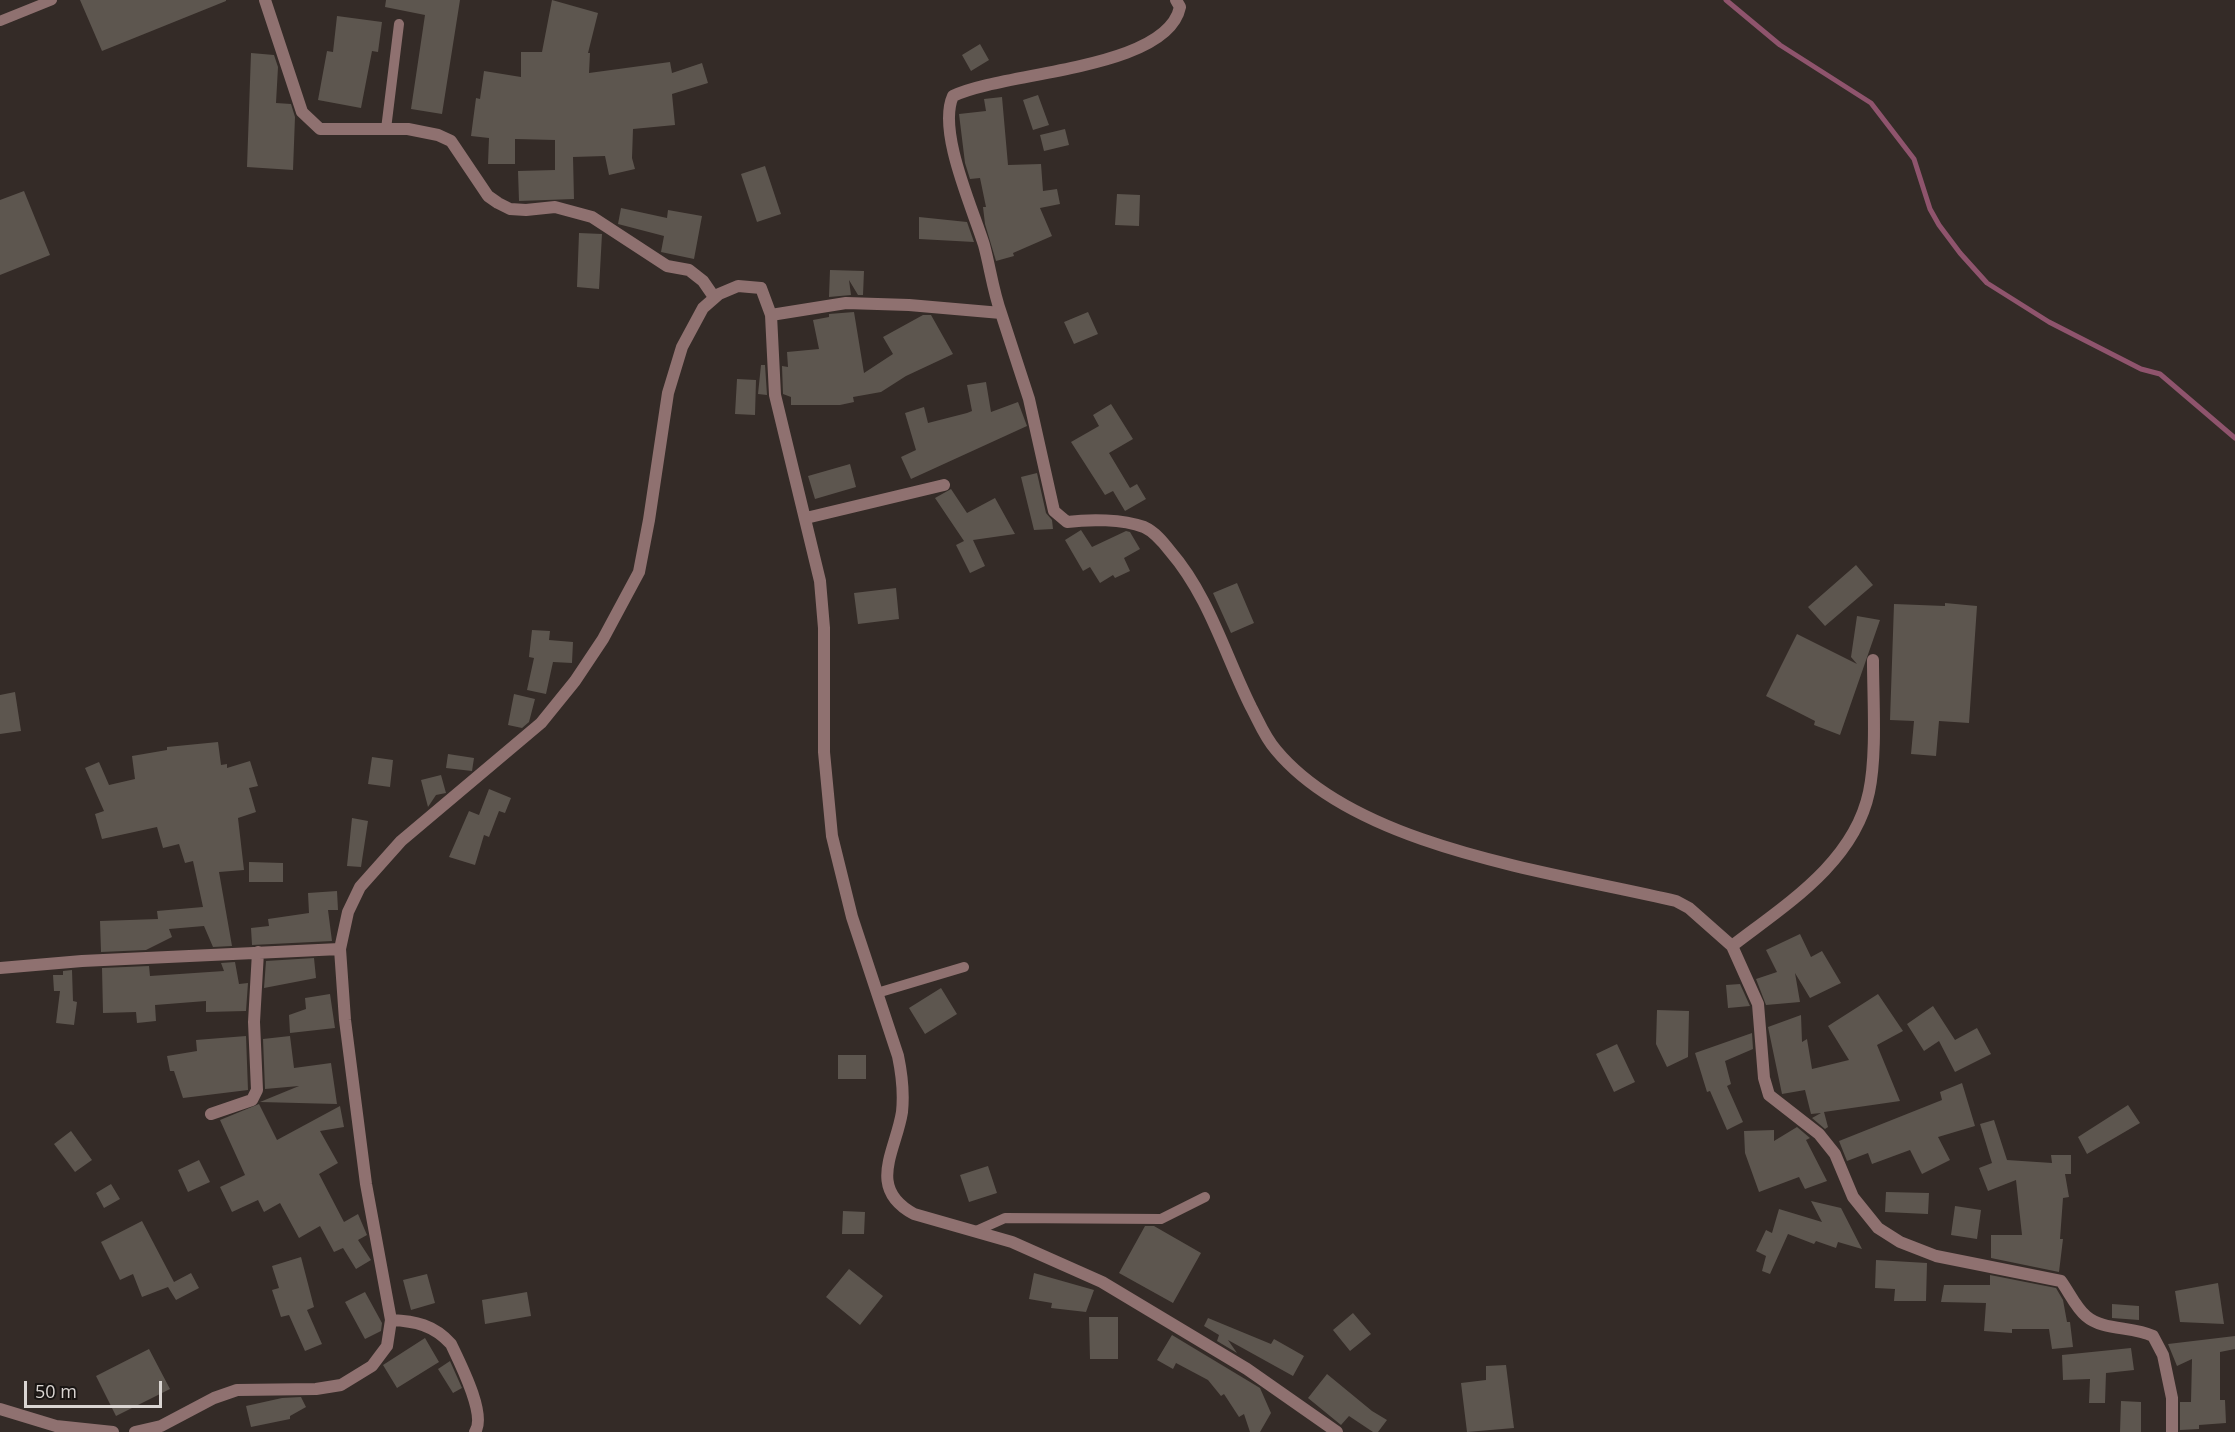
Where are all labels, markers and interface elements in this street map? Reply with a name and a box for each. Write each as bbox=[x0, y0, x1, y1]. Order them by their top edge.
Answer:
scale bar bbox=[27, 1369, 165, 1407]
text: 50 m bbox=[35, 1379, 77, 1403]

